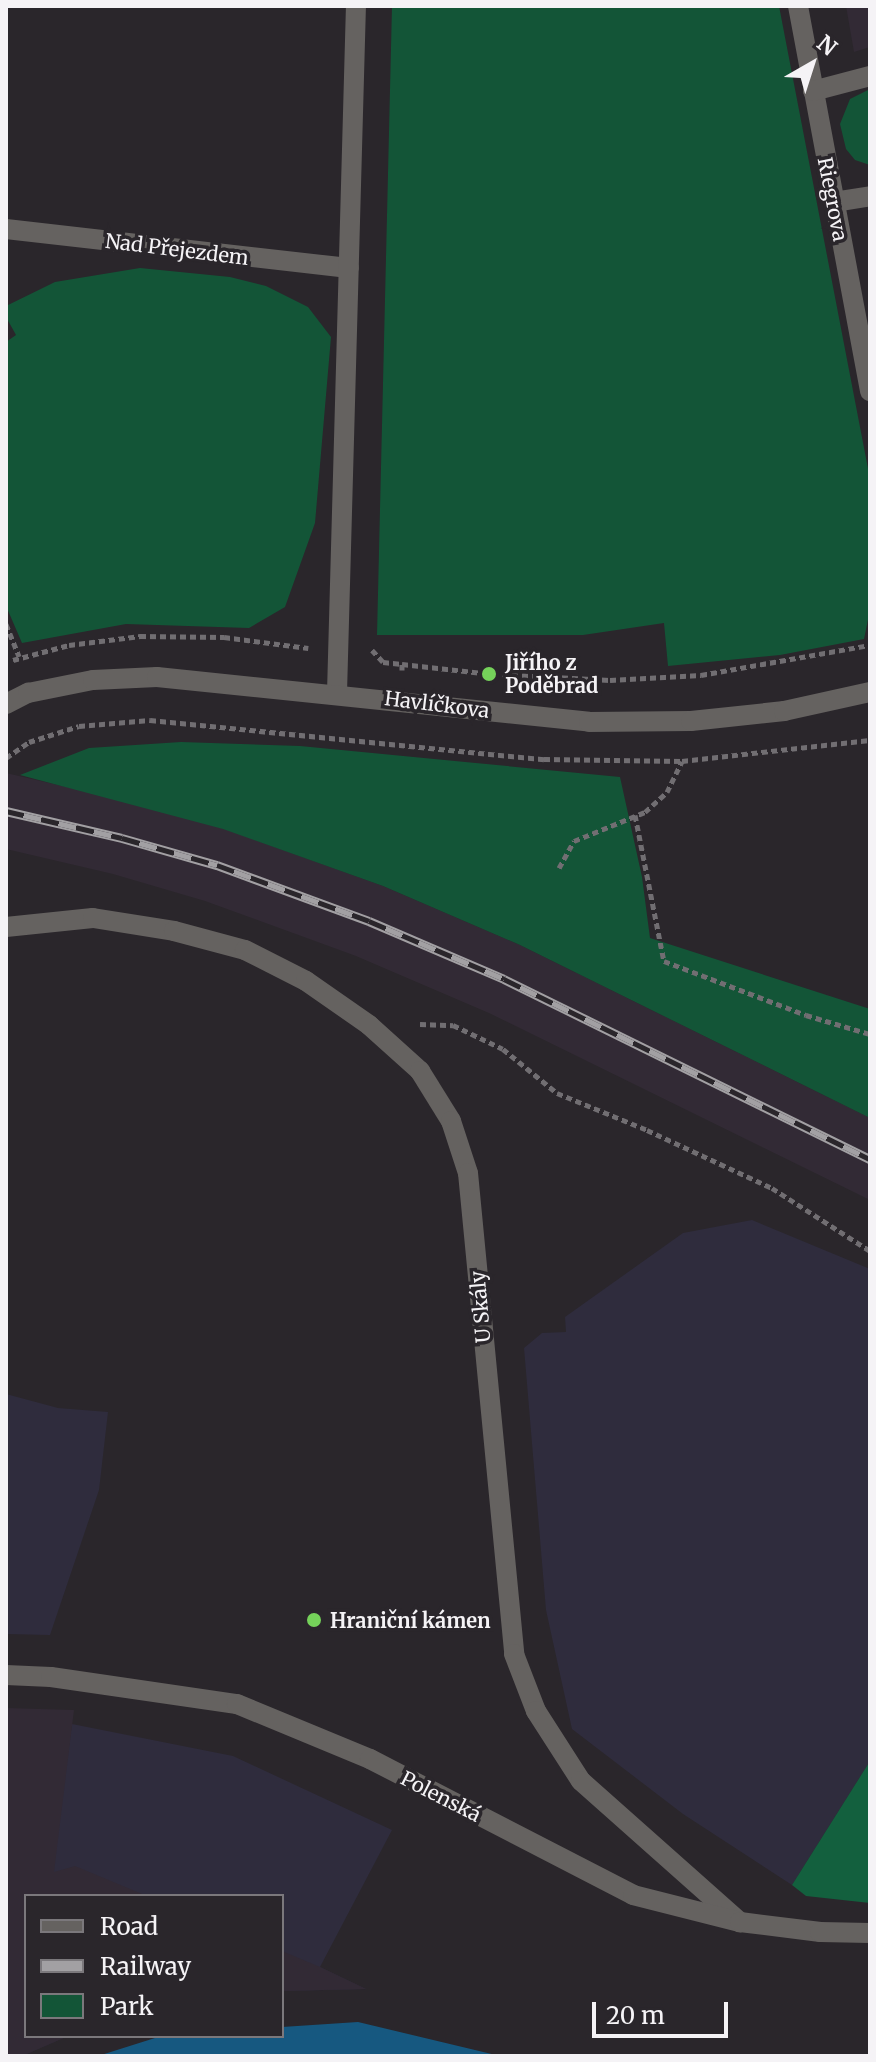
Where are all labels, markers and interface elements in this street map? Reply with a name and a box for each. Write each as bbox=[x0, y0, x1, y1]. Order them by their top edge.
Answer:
north arrow bbox=[772, 24, 852, 104]
text: N bbox=[812, 29, 843, 62]
street label: Riegrova bbox=[813, 155, 853, 243]
street label: Nad Přejezdem bbox=[104, 228, 250, 270]
place label: Jiřího z Poděbrad bbox=[505, 650, 598, 697]
marker: Jiřího z Poděbrad bbox=[480, 665, 498, 683]
street label: Havlíčkova bbox=[383, 686, 491, 722]
street label: U Skály bbox=[465, 1270, 495, 1344]
place label: Hraniční kámen bbox=[330, 1608, 491, 1632]
marker: Hraniční kámen bbox=[305, 1611, 323, 1629]
street label: Polenská bbox=[397, 1766, 485, 1826]
legend bbox=[24, 1894, 284, 2038]
text: Road bbox=[100, 1911, 158, 1942]
text: Railway bbox=[100, 1951, 191, 1982]
scale bar bbox=[596, 1986, 732, 2036]
text: Park bbox=[100, 1991, 153, 2022]
text: 20 m bbox=[606, 2000, 665, 2031]

